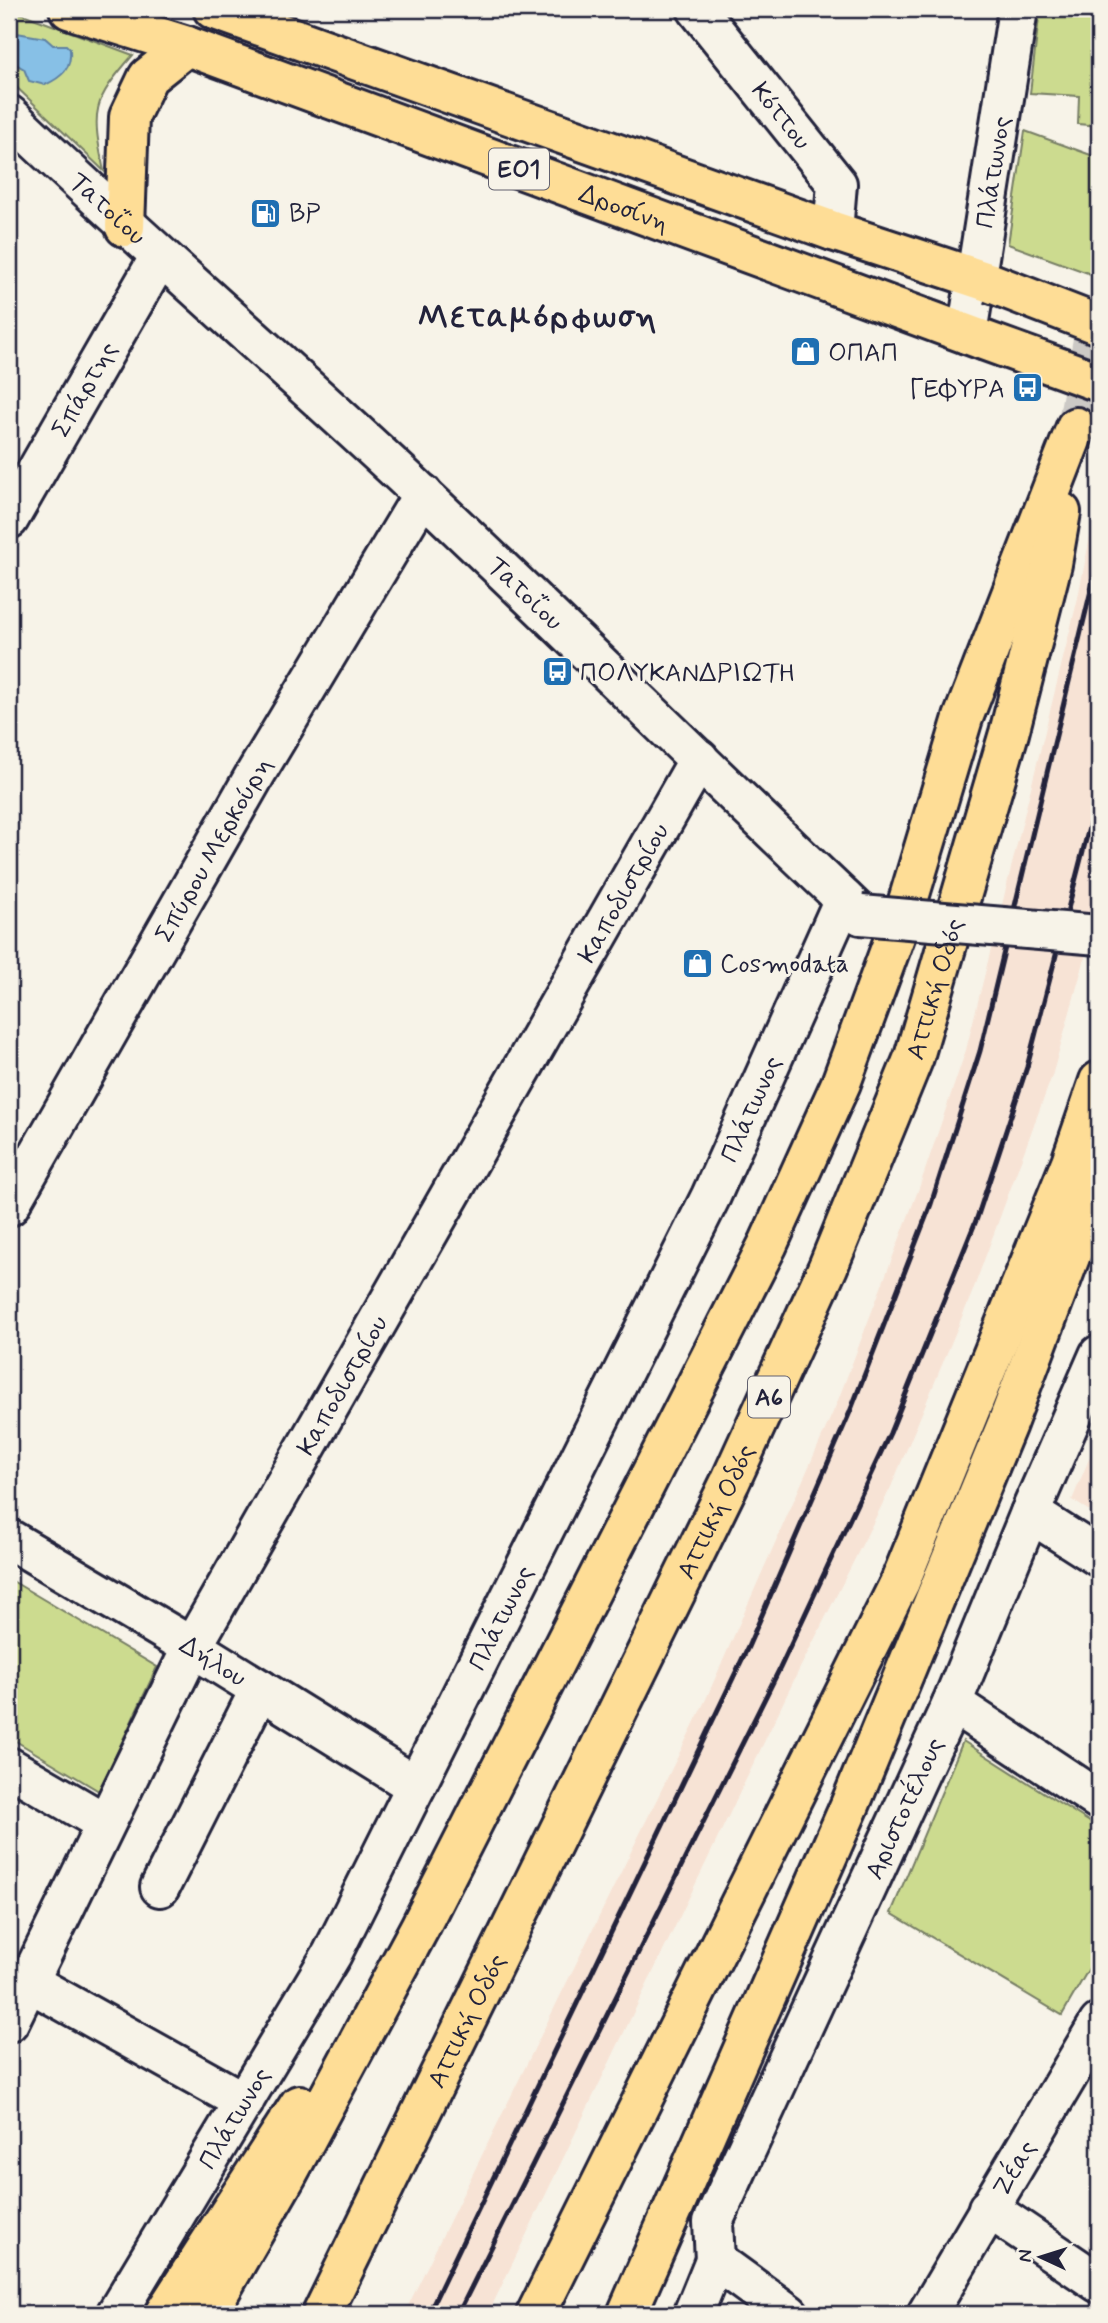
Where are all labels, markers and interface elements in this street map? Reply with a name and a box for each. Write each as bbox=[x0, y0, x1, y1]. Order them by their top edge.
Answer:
street label: Κόττου bbox=[743, 75, 818, 157]
street label: Πλάτωνος bbox=[969, 114, 1020, 231]
road number: ΕΟ1 bbox=[489, 148, 549, 190]
street label: Τατοΐου bbox=[61, 166, 153, 253]
street label: Δροσίνη bbox=[574, 177, 673, 242]
fuel station icon: BP bbox=[249, 196, 283, 230]
place label: BP bbox=[289, 198, 320, 232]
district label: Μεταμόρφωση bbox=[418, 296, 658, 340]
shop icon: ΟΠΑΠ bbox=[788, 335, 822, 369]
street label: Σπάρτης bbox=[45, 336, 126, 444]
place label: ΟΠΑΠ bbox=[828, 337, 898, 371]
bus stop icon: ΓΕΦΥΡΑ bbox=[1011, 371, 1045, 405]
place label: ΓΕΦΥΡΑ bbox=[909, 373, 1005, 407]
street label: Τατοΐου bbox=[479, 550, 570, 639]
bus stop icon: ΠΟΛΥΚΑΝΔΡΙΩΤΗ bbox=[540, 655, 574, 689]
place label: ΠΟΛΥΚΑΝΔΡΙΩΤΗ bbox=[580, 657, 795, 691]
street label: Σπύρου Μερκούρη bbox=[148, 751, 281, 949]
street label: Καποδιστρίου bbox=[571, 817, 678, 970]
street label: Αττική Οδός bbox=[899, 915, 973, 1064]
shop icon: Cosmodata bbox=[680, 946, 714, 980]
place label: Cosmodata bbox=[720, 948, 849, 982]
street label: Πλάτωνος bbox=[713, 1051, 791, 1168]
street label: Καποδιστρίου bbox=[290, 1310, 397, 1462]
road number: Α6 bbox=[748, 1377, 790, 1418]
street label: Αττική Οδός bbox=[670, 1439, 764, 1585]
street label: Πλάτωνος bbox=[461, 1560, 543, 1677]
street label: Δήλου bbox=[173, 1629, 252, 1696]
street label: Αριστοτέλους bbox=[858, 1732, 953, 1885]
street label: Αττική Οδός bbox=[420, 1948, 515, 2094]
street label: Πλάτωνος bbox=[192, 2061, 279, 2176]
street label: Ζέας bbox=[985, 2134, 1045, 2203]
north arrow bbox=[1006, 2222, 1076, 2292]
text: N bbox=[1013, 2249, 1038, 2263]

